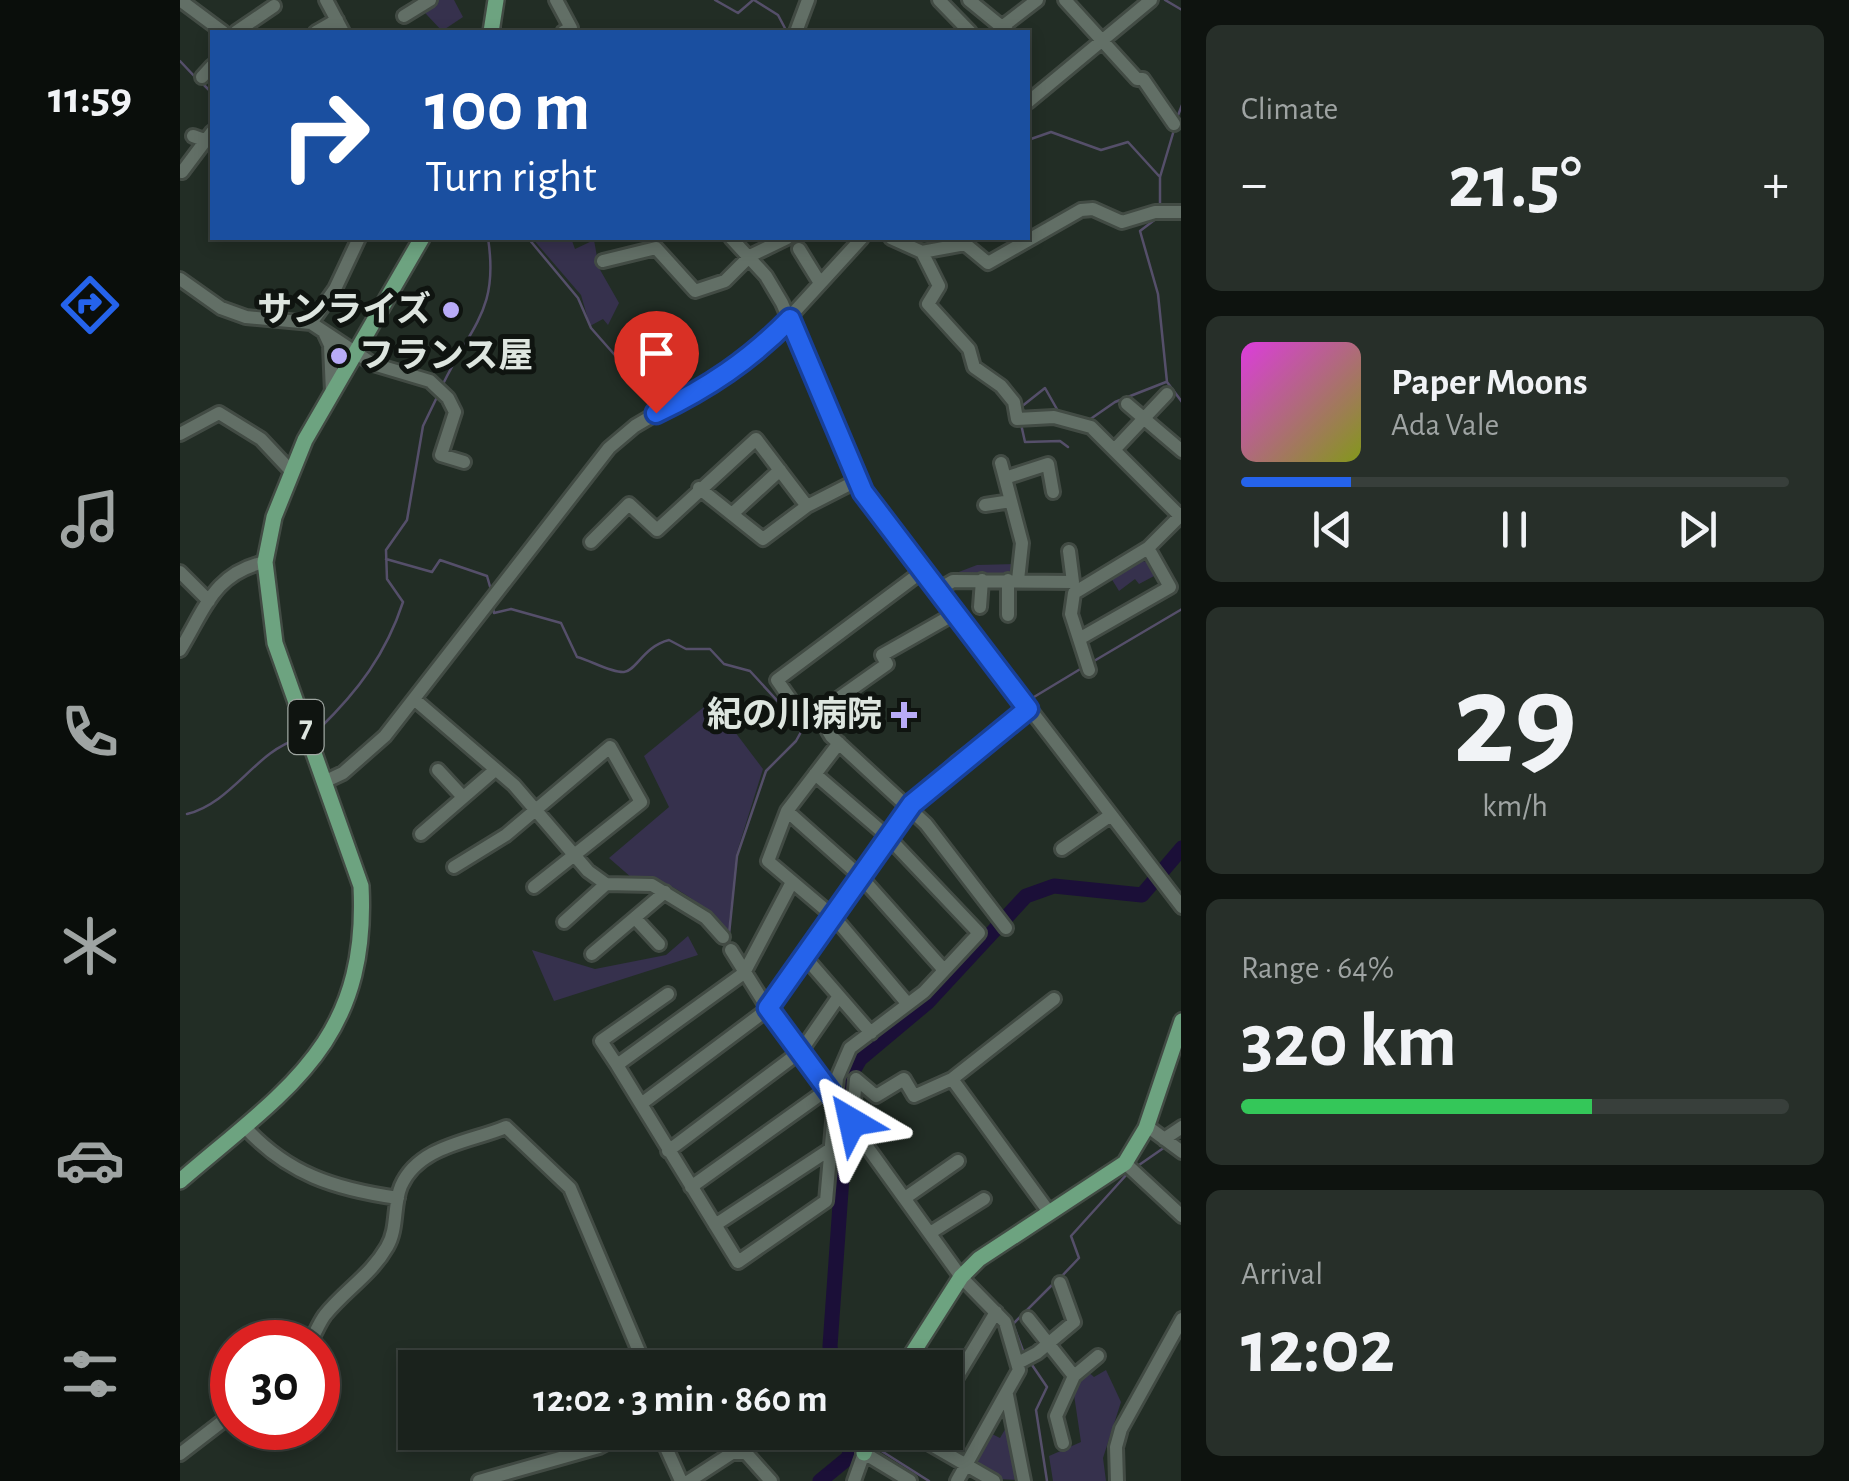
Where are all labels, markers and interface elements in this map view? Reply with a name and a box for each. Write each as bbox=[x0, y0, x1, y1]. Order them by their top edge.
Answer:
icon: right bbox=[260, 70, 390, 200]
text: 100 m bbox=[425, 73, 590, 143]
text: 11:59 bbox=[48, 76, 132, 121]
text: Climate bbox=[1241, 93, 1338, 125]
text: 21.5° bbox=[1448, 146, 1582, 221]
text: Turn right bbox=[425, 155, 597, 200]
text: − bbox=[1241, 157, 1267, 212]
text: + bbox=[1763, 157, 1789, 212]
icon: directions bbox=[55, 270, 125, 340]
place label: サンライズ bbox=[257, 290, 431, 328]
marker: サンライズ bbox=[440, 299, 462, 321]
pin bbox=[614, 311, 699, 414]
icon: arrive bbox=[629, 326, 684, 381]
place label: フランス屋 bbox=[359, 338, 533, 374]
marker: フランス屋 bbox=[328, 345, 350, 367]
text: Paper Moons bbox=[1391, 364, 1588, 402]
text: Ada Vale bbox=[1391, 409, 1499, 441]
icon: music bbox=[55, 484, 125, 554]
icon: previous bbox=[1305, 502, 1360, 557]
icon: pause bbox=[1487, 502, 1542, 557]
icon: next bbox=[1670, 502, 1725, 557]
text: 29 bbox=[1453, 657, 1577, 787]
place label: 紀の川病院 bbox=[707, 696, 882, 733]
icon: phone bbox=[55, 697, 125, 767]
road number: 7 bbox=[288, 700, 324, 754]
marker: 紀の川病院 bbox=[891, 702, 917, 728]
text: km/h bbox=[1482, 790, 1548, 822]
icon: climate bbox=[55, 911, 125, 981]
text: Range · 64% bbox=[1241, 952, 1394, 984]
text: 320 km bbox=[1241, 1005, 1457, 1080]
position arrow bbox=[800, 1070, 904, 1174]
icon: car bbox=[55, 1125, 125, 1195]
text: Arrival bbox=[1241, 1258, 1323, 1290]
text: 12:02 bbox=[1241, 1311, 1395, 1386]
speed limit sign: 30 bbox=[210, 1320, 340, 1450]
icon: filters bbox=[55, 1339, 125, 1409]
text: 12:02 · 3 min · 860 m bbox=[533, 1381, 828, 1419]

